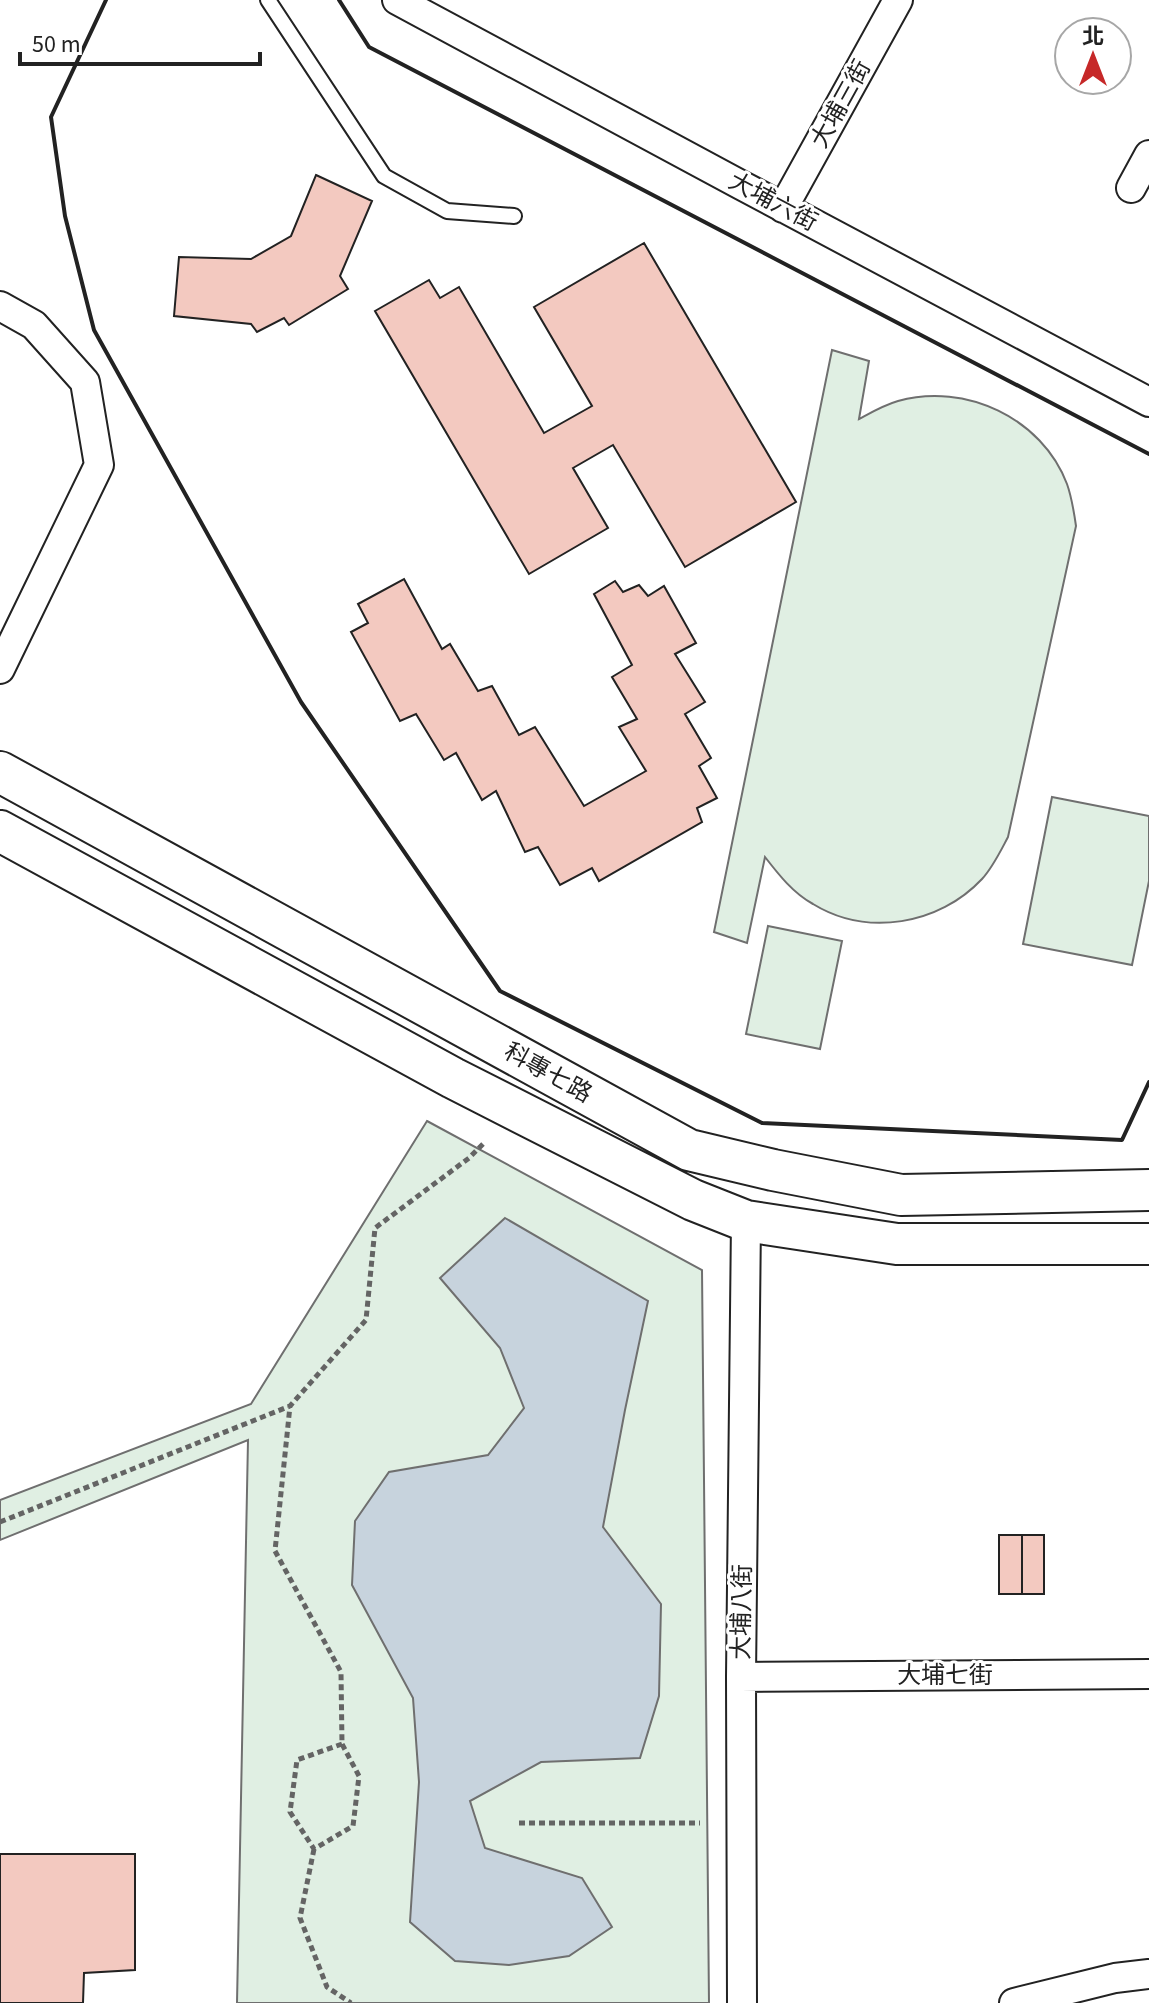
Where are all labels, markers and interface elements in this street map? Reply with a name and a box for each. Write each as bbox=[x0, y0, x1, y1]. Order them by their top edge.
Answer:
scale bar bbox=[20, 16, 260, 66]
north arrow bbox=[1053, 16, 1133, 96]
text: 北 bbox=[1082, 21, 1104, 53]
text: 50 m bbox=[32, 27, 81, 62]
street label: 大埔三街 bbox=[802, 54, 880, 154]
street label: 大埔六街 bbox=[722, 164, 824, 240]
street label: 科專七路 bbox=[498, 1034, 598, 1112]
street label: 大埔八街 bbox=[724, 1564, 760, 1660]
street label: 大埔七街 bbox=[897, 1658, 993, 1693]

